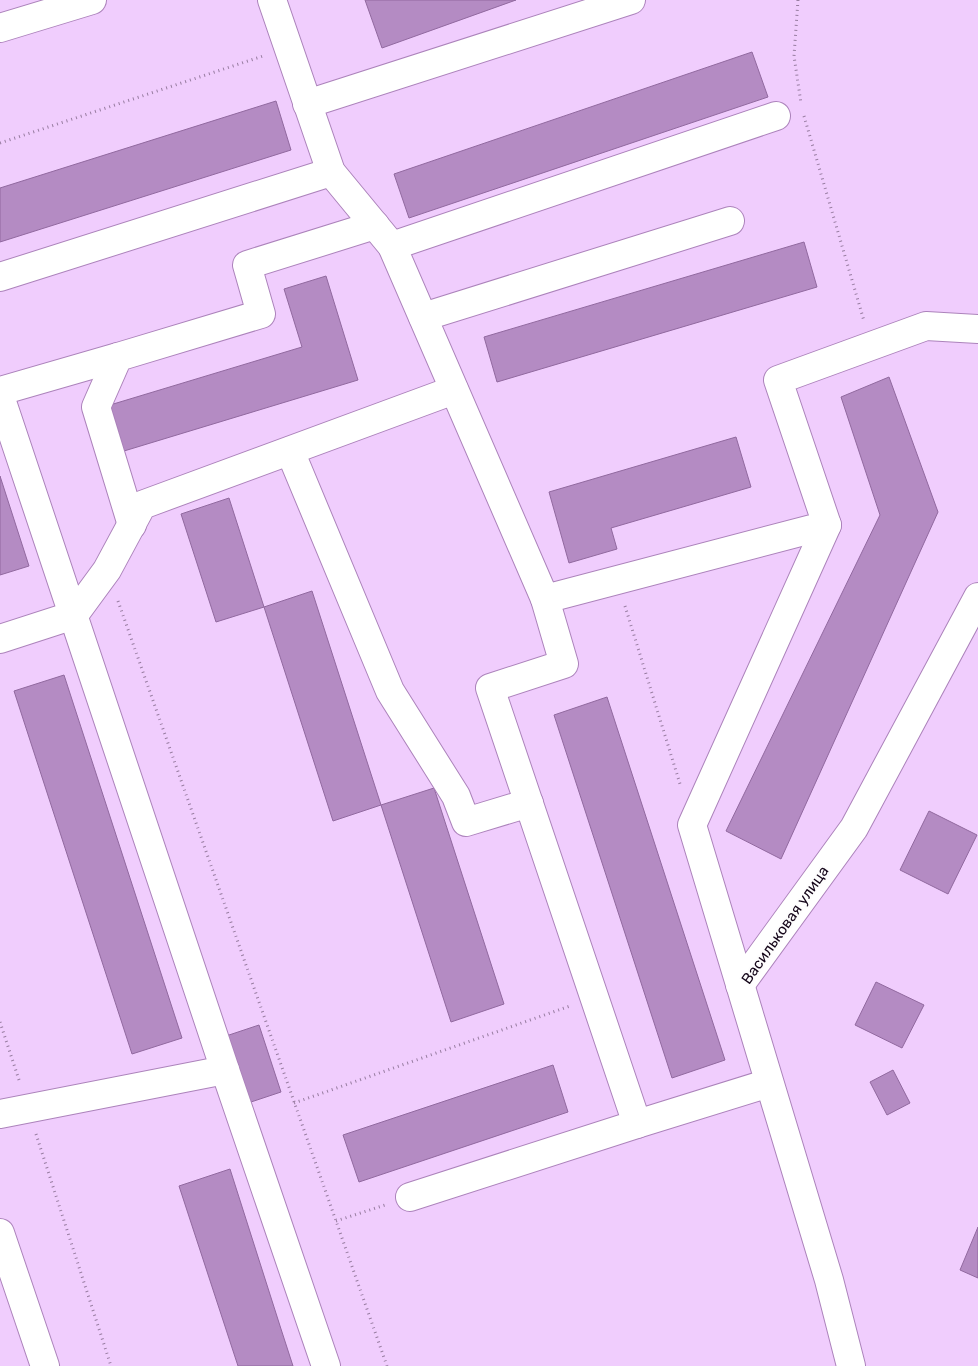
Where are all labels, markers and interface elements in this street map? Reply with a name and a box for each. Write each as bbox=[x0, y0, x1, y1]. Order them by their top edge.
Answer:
street label: Васильковая улица bbox=[737, 863, 833, 987]

